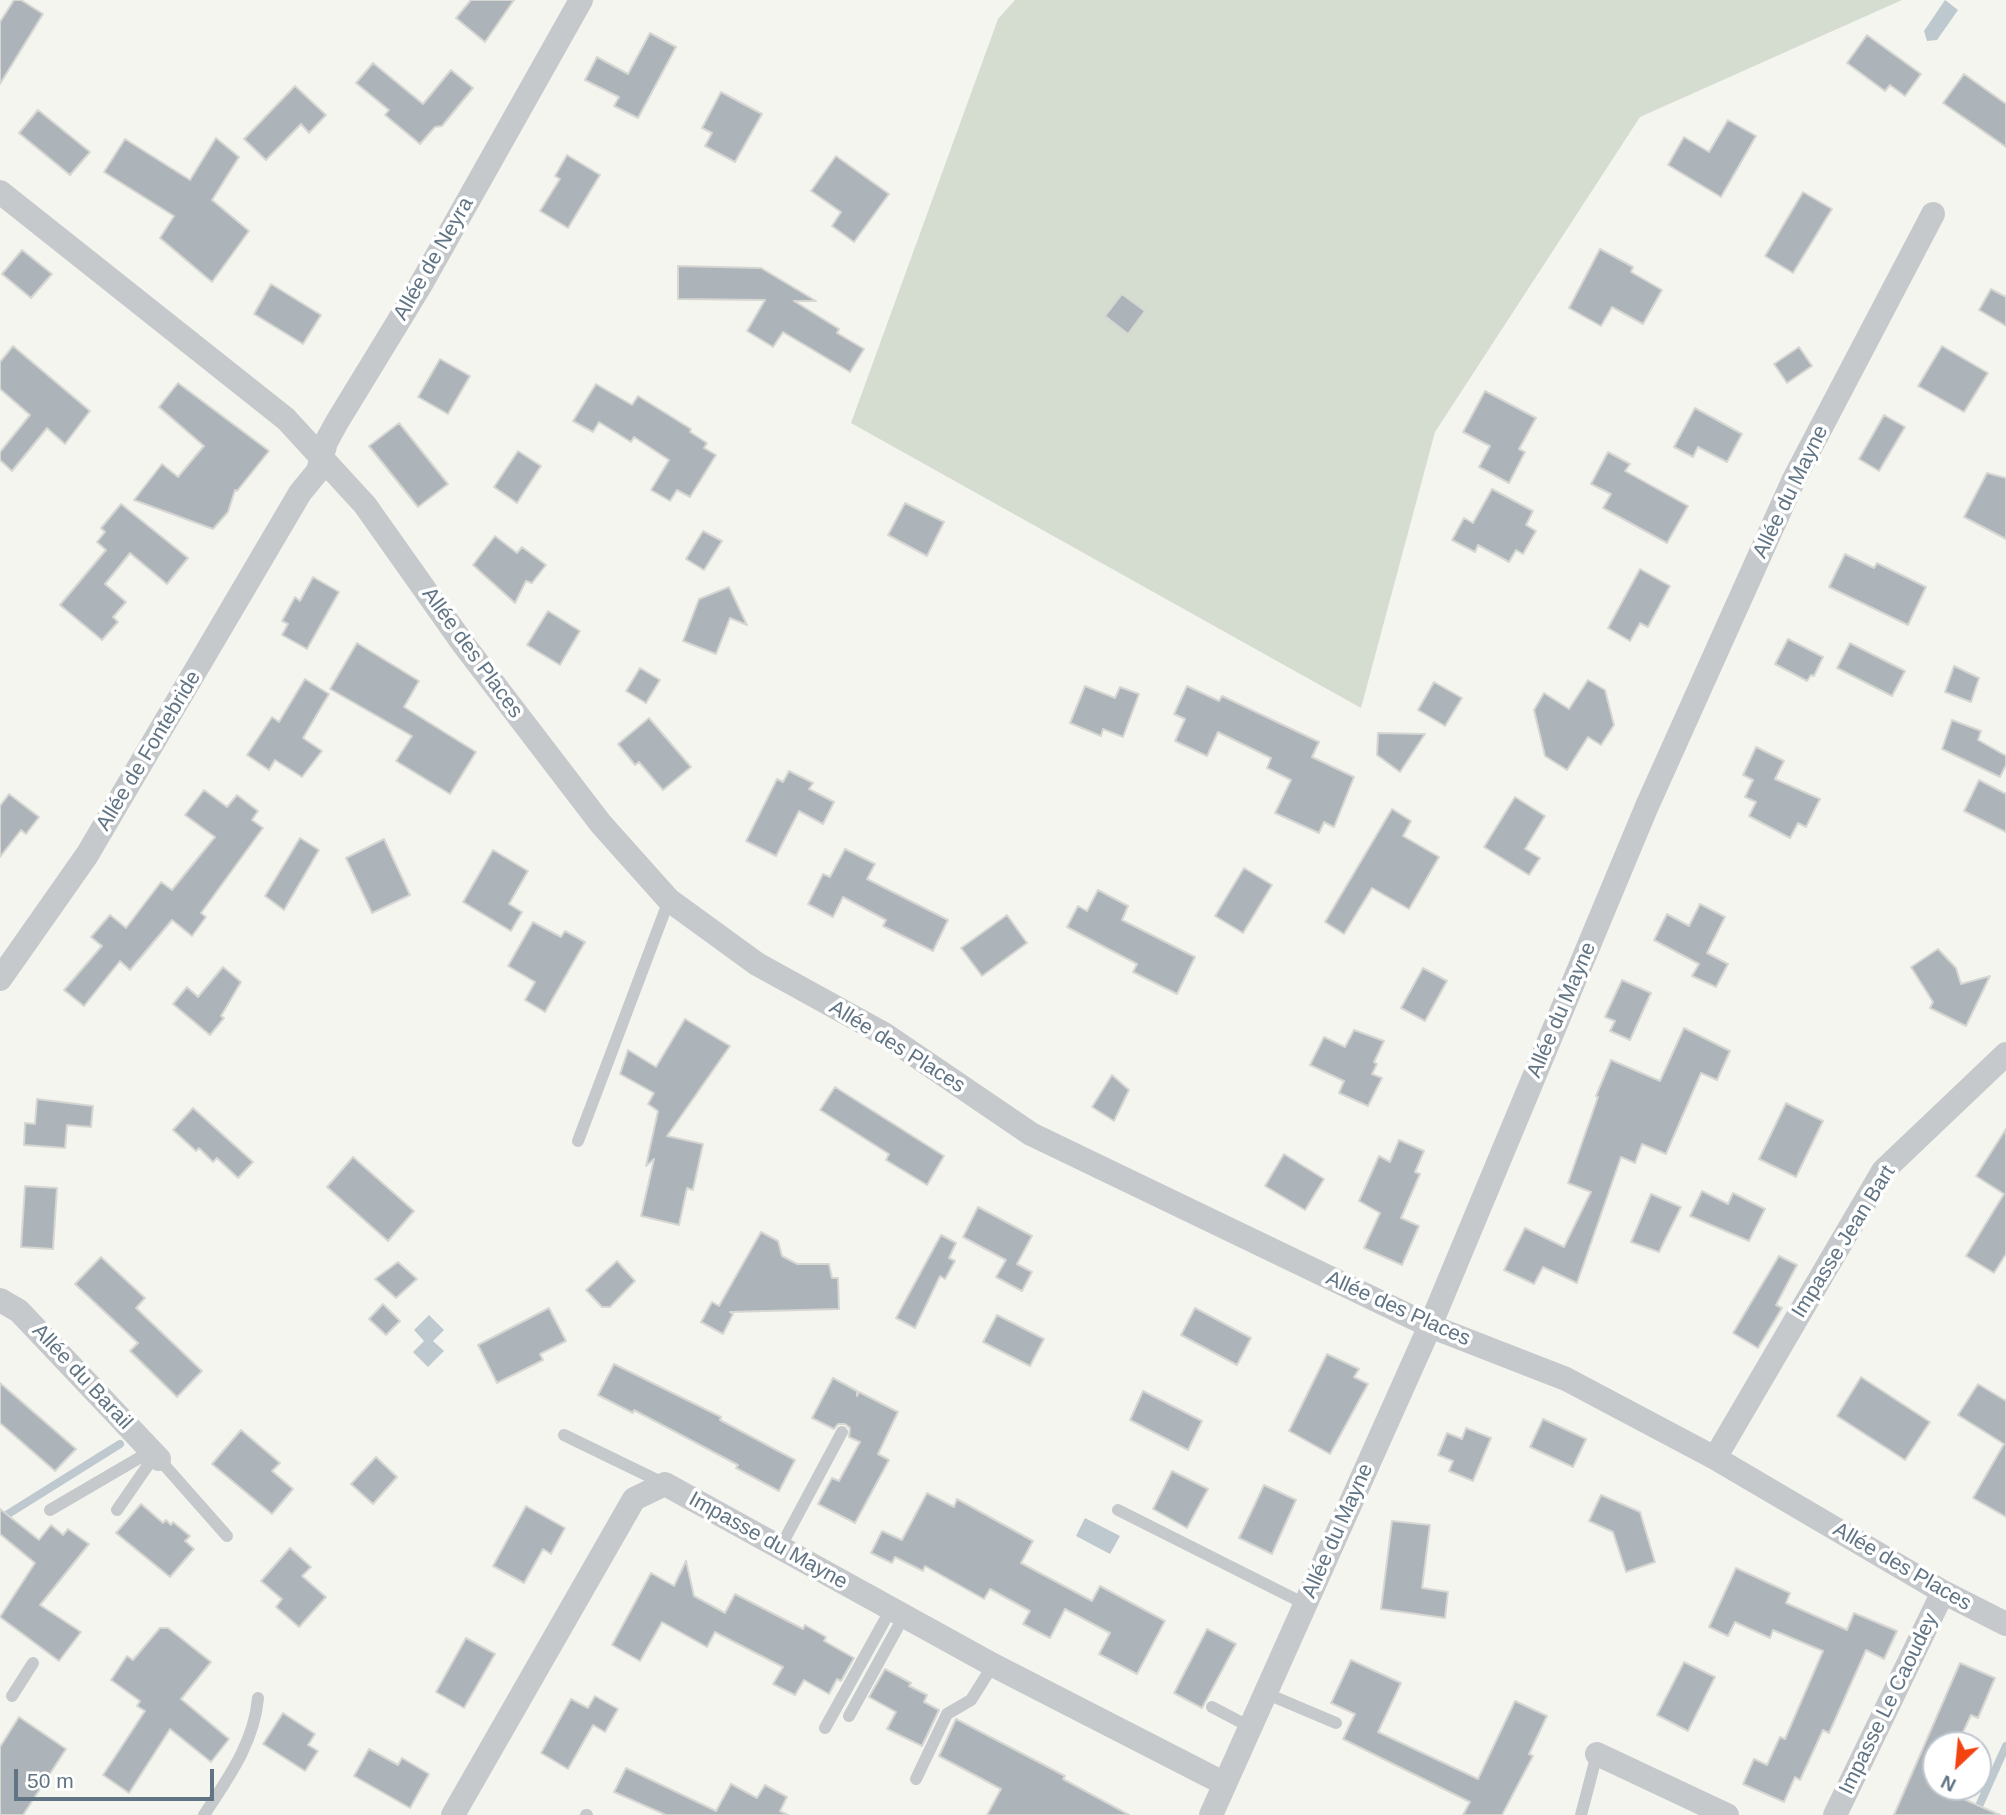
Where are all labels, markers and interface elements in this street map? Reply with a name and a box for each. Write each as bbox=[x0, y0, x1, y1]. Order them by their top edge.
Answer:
street label: Allée de Neyra bbox=[389, 193, 479, 325]
street label: Allée du Mayne bbox=[1748, 421, 1834, 563]
street label: Allée des Places bbox=[416, 583, 528, 723]
street label: Allée de Fontebride bbox=[91, 666, 207, 836]
street label: Allée du Mayne bbox=[1522, 938, 1602, 1082]
street label: Allée des Places bbox=[824, 995, 970, 1099]
street label: Impasse Jean Bart bbox=[1787, 1161, 1901, 1323]
street label: Allée des Places bbox=[1322, 1266, 1474, 1352]
street label: Allée du Barail bbox=[27, 1319, 137, 1435]
street label: Allée du Mayne bbox=[1297, 1460, 1379, 1602]
street label: Impasse du Mayne bbox=[684, 1487, 852, 1595]
street label: Allée des Places bbox=[1828, 1517, 1976, 1617]
street label: Impasse Le Caoudey bbox=[1834, 1609, 1944, 1799]
north arrow bbox=[1922, 1731, 1992, 1801]
scale bar bbox=[18, 1756, 217, 1800]
text: 50 m bbox=[27, 1769, 74, 1792]
text: N bbox=[1938, 1771, 1959, 1796]

